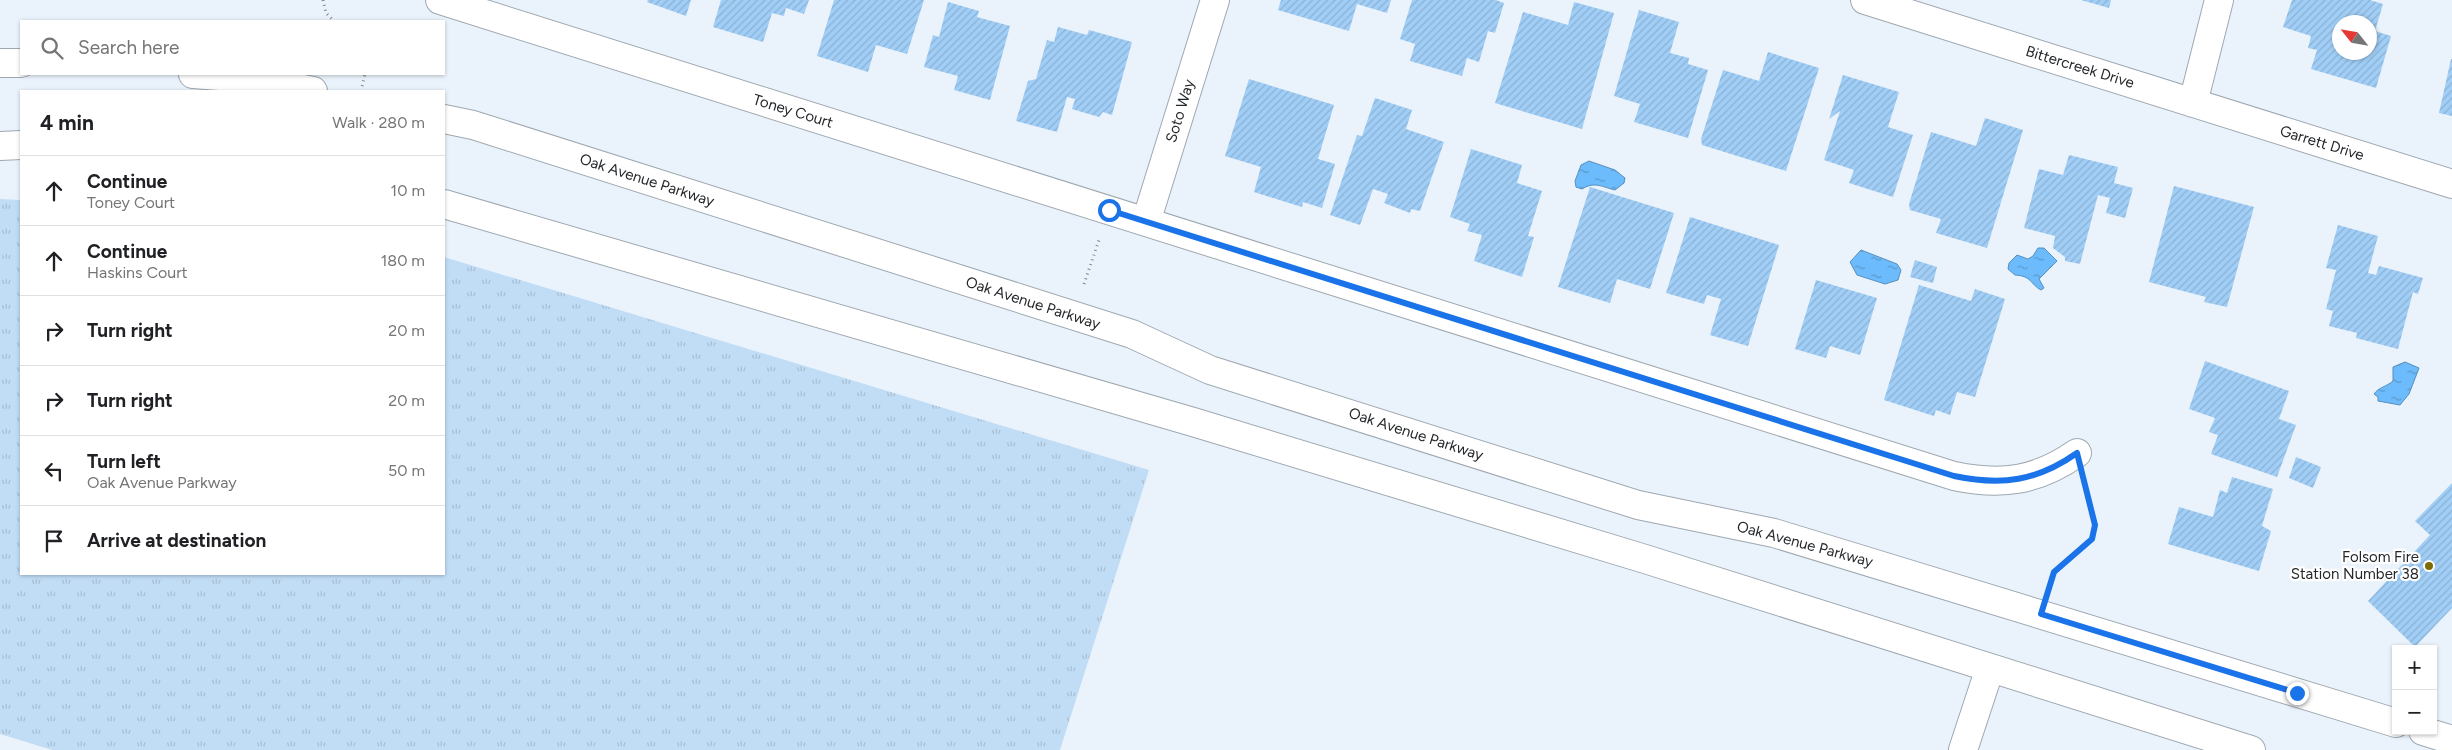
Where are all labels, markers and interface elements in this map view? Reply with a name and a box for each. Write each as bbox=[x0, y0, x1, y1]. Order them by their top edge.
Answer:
north arrow bbox=[2332, 15, 2377, 60]
search box bbox=[20, 20, 445, 75]
icon: search bbox=[38, 34, 66, 62]
text: Search here bbox=[78, 36, 180, 59]
street label: Bittercreek Drive bbox=[2024, 42, 2136, 92]
street label: Soto Way bbox=[1162, 77, 1198, 145]
street label: Toney Court bbox=[751, 90, 835, 132]
text: 4 min bbox=[40, 110, 94, 135]
text: Walk · 280 m bbox=[332, 113, 425, 132]
street label: Garrett Drive bbox=[2278, 122, 2366, 164]
street label: Oak Avenue Parkway bbox=[578, 150, 717, 210]
text: Continue bbox=[87, 170, 167, 193]
icon: ahead bbox=[40, 177, 68, 205]
text: 10 m bbox=[391, 181, 425, 200]
text: Toney Court bbox=[87, 193, 175, 212]
route start bbox=[1098, 199, 1121, 222]
text: Continue bbox=[87, 240, 167, 263]
icon: ahead bbox=[40, 247, 68, 275]
text: 180 m bbox=[381, 251, 425, 270]
text: Haskins Court bbox=[87, 263, 188, 282]
street label: Oak Avenue Parkway bbox=[964, 273, 1103, 333]
icon: right bbox=[40, 317, 68, 345]
text: Turn right bbox=[87, 319, 173, 342]
text: 20 m bbox=[388, 321, 425, 340]
icon: right bbox=[40, 387, 68, 415]
text: Turn right bbox=[87, 389, 173, 412]
text: 20 m bbox=[388, 391, 425, 410]
street label: Oak Avenue Parkway bbox=[1347, 404, 1486, 464]
text: Turn left bbox=[87, 450, 161, 473]
icon: left bbox=[40, 457, 68, 485]
text: 50 m bbox=[388, 461, 425, 480]
text: Oak Avenue Parkway bbox=[87, 473, 237, 492]
street label: Oak Avenue Parkway bbox=[1735, 517, 1875, 571]
icon: arrive bbox=[40, 527, 68, 555]
text: Arrive at destination bbox=[87, 529, 266, 552]
place label: Folsom Fire Station Number 38 bbox=[2291, 548, 2419, 583]
marker: Folsom Fire Station Number 38 bbox=[2423, 560, 2435, 572]
map controls bbox=[2392, 645, 2437, 735]
button: + bbox=[2392, 645, 2437, 690]
route end bbox=[2286, 682, 2309, 705]
button: − bbox=[2392, 690, 2437, 735]

